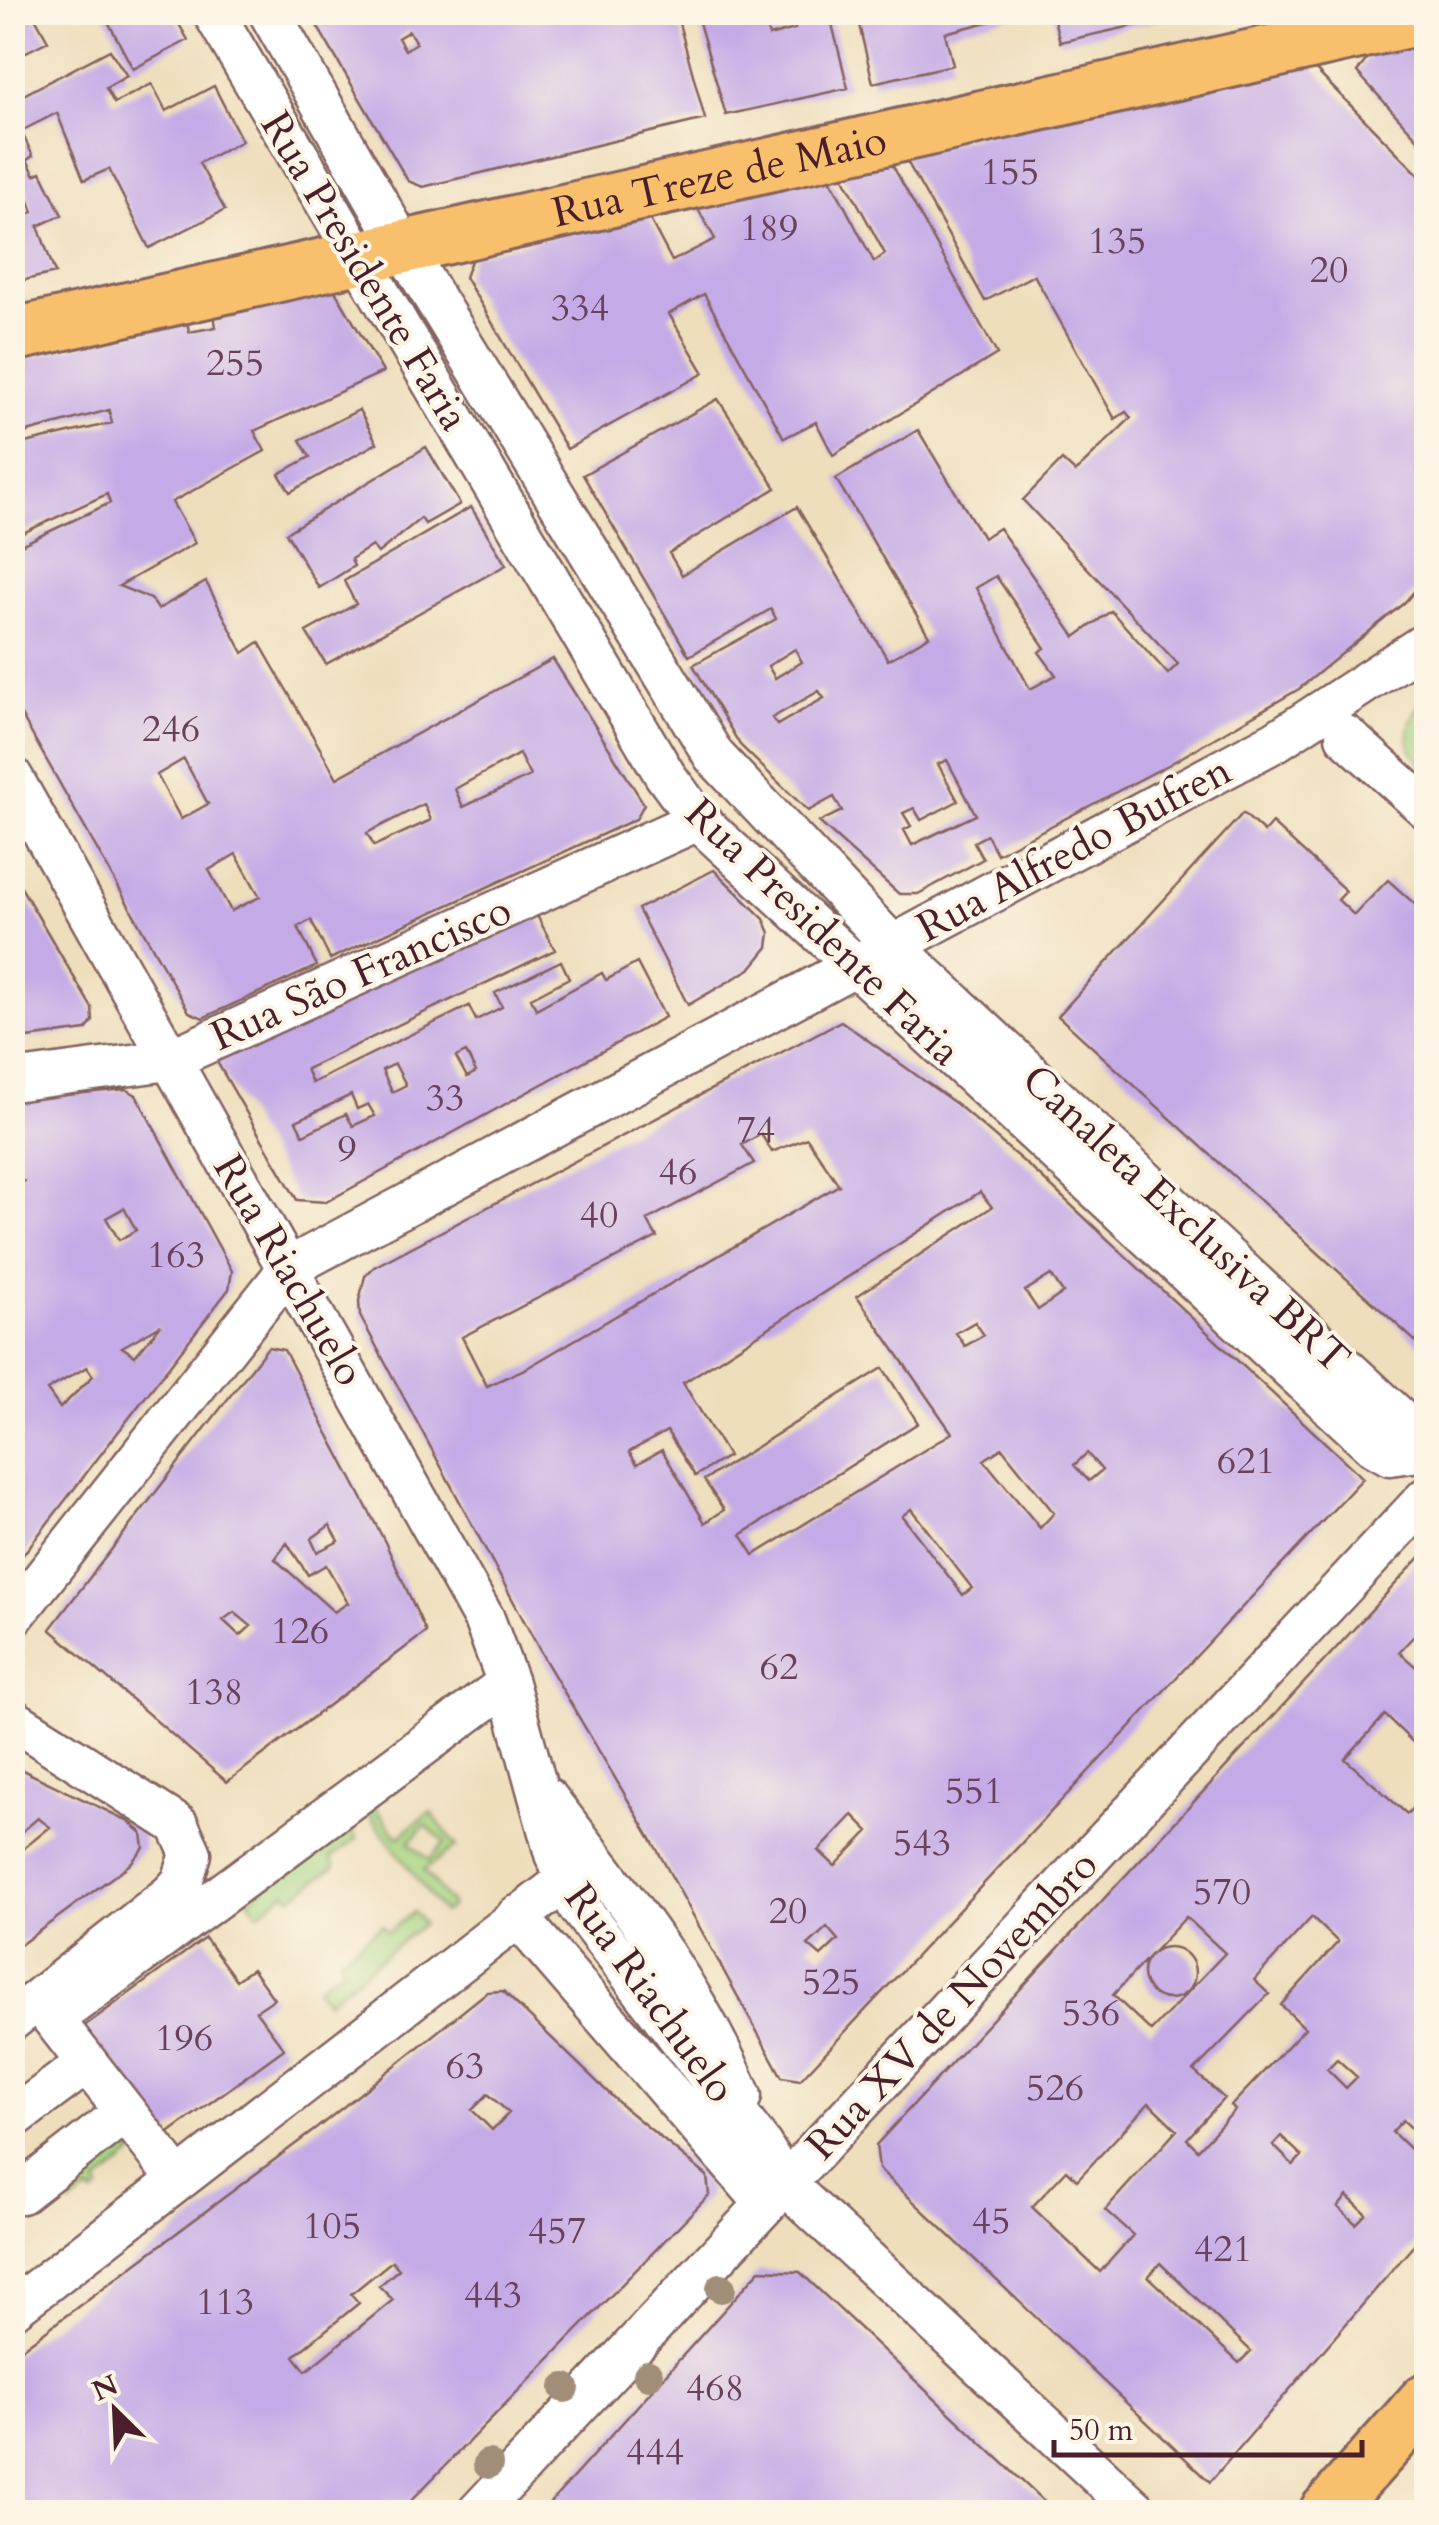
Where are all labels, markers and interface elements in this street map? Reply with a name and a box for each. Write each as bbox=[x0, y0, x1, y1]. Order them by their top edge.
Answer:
street label: Rua Presidente Faria bbox=[247, 101, 483, 441]
street label: Rua Treze de Maio bbox=[547, 111, 892, 241]
house number: 155 bbox=[981, 146, 1039, 198]
house number: 189 bbox=[740, 202, 798, 254]
house number: 135 bbox=[1088, 215, 1146, 267]
house number: 20 bbox=[1310, 244, 1348, 296]
house number: 334 bbox=[551, 282, 609, 334]
house number: 255 bbox=[206, 337, 264, 389]
house number: 246 bbox=[142, 703, 200, 755]
street label: Rua Alfredo Bufren bbox=[907, 742, 1241, 956]
street label: Rua Presidente Faria bbox=[673, 785, 973, 1079]
street label: Rua São Francisco bbox=[202, 881, 520, 1065]
street label: Canaleta Exclusiva BRT bbox=[1010, 1052, 1362, 1386]
house number: 33 bbox=[426, 1072, 464, 1124]
house number: 74 bbox=[737, 1104, 775, 1156]
house number: 9 bbox=[337, 1123, 357, 1175]
street label: Rua Riachuelo bbox=[200, 1144, 378, 1396]
house number: 46 bbox=[659, 1146, 697, 1198]
house number: 40 bbox=[580, 1189, 618, 1241]
house number: 163 bbox=[147, 1229, 205, 1281]
house number: 621 bbox=[1217, 1435, 1275, 1487]
house number: 126 bbox=[271, 1605, 329, 1657]
house number: 62 bbox=[760, 1641, 798, 1693]
house number: 138 bbox=[185, 1666, 243, 1718]
house number: 551 bbox=[945, 1765, 1003, 1817]
house number: 543 bbox=[893, 1817, 951, 1869]
street label: Rua XV de Novembro bbox=[793, 1838, 1111, 2172]
house number: 570 bbox=[1193, 1866, 1251, 1918]
street label: Rua Riachuelo bbox=[551, 1872, 749, 2114]
house number: 20 bbox=[769, 1885, 807, 1937]
house number: 525 bbox=[802, 1956, 860, 2008]
house number: 536 bbox=[1062, 1987, 1120, 2039]
house number: 196 bbox=[155, 2012, 213, 2064]
house number: 63 bbox=[446, 2040, 484, 2092]
house number: 526 bbox=[1026, 2062, 1084, 2114]
house number: 45 bbox=[972, 2195, 1010, 2247]
house number: 105 bbox=[303, 2200, 361, 2252]
house number: 457 bbox=[528, 2205, 586, 2257]
house number: 421 bbox=[1194, 2223, 1252, 2275]
house number: 443 bbox=[464, 2269, 522, 2321]
house number: 113 bbox=[196, 2276, 254, 2328]
north arrow bbox=[65, 2360, 165, 2460]
house number: 468 bbox=[686, 2362, 744, 2414]
text: N bbox=[86, 2366, 124, 2410]
scale bar bbox=[1054, 2395, 1362, 2457]
text: 50 m bbox=[1069, 2410, 1134, 2451]
house number: 444 bbox=[626, 2426, 684, 2478]

